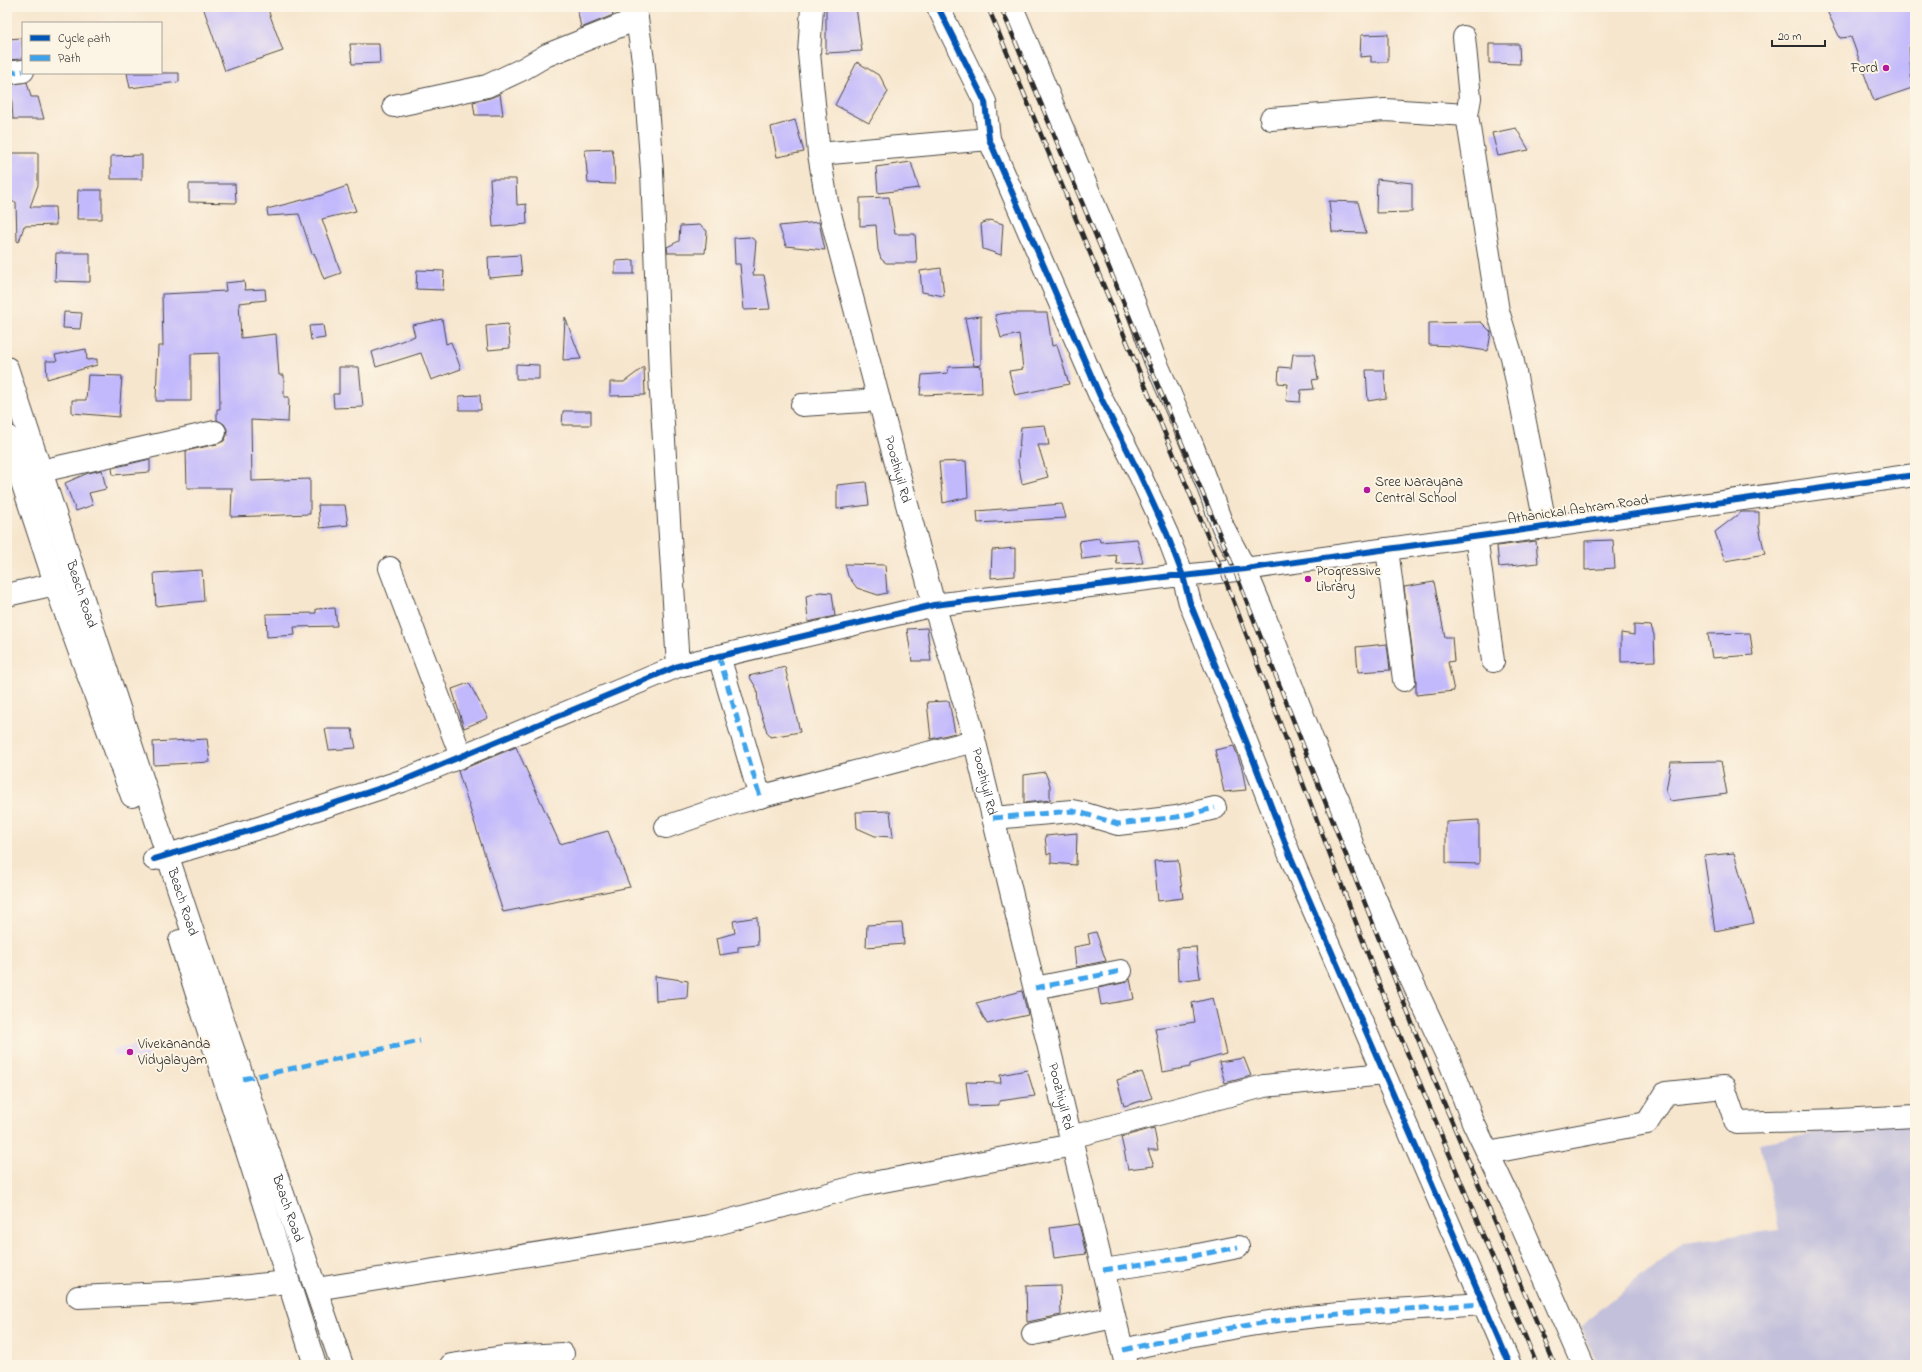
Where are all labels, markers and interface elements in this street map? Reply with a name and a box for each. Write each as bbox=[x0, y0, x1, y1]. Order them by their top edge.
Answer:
legend bbox=[22, 22, 162, 74]
scale bar bbox=[1772, 22, 1825, 48]
text: 20 m bbox=[1778, 28, 1801, 46]
text: Cycle path bbox=[58, 30, 110, 49]
text: Path bbox=[58, 50, 81, 68]
place label: Ford bbox=[1850, 58, 1878, 79]
marker: Ford bbox=[1881, 63, 1891, 73]
street label: Poozhiyil Rd bbox=[879, 434, 917, 506]
place label: Sree Narayana Central School bbox=[1375, 472, 1463, 509]
marker: Sree Narayana Central School bbox=[1362, 485, 1372, 495]
street label: Athanickal Ashram Road bbox=[1506, 490, 1650, 530]
street label: Beach Road bbox=[60, 557, 102, 631]
place label: Progressive Library bbox=[1316, 561, 1381, 599]
marker: Progressive Library bbox=[1303, 574, 1313, 584]
street label: Poozhiyil Rd bbox=[966, 746, 1003, 818]
street label: Beach Road bbox=[162, 864, 204, 939]
place label: Vivekananda Vidyalayam bbox=[137, 1034, 210, 1072]
marker: Vivekananda Vidyalayam bbox=[125, 1047, 135, 1057]
street label: Poozhiyil Rd bbox=[1043, 1061, 1079, 1132]
street label: Beach Road bbox=[266, 1171, 309, 1245]

